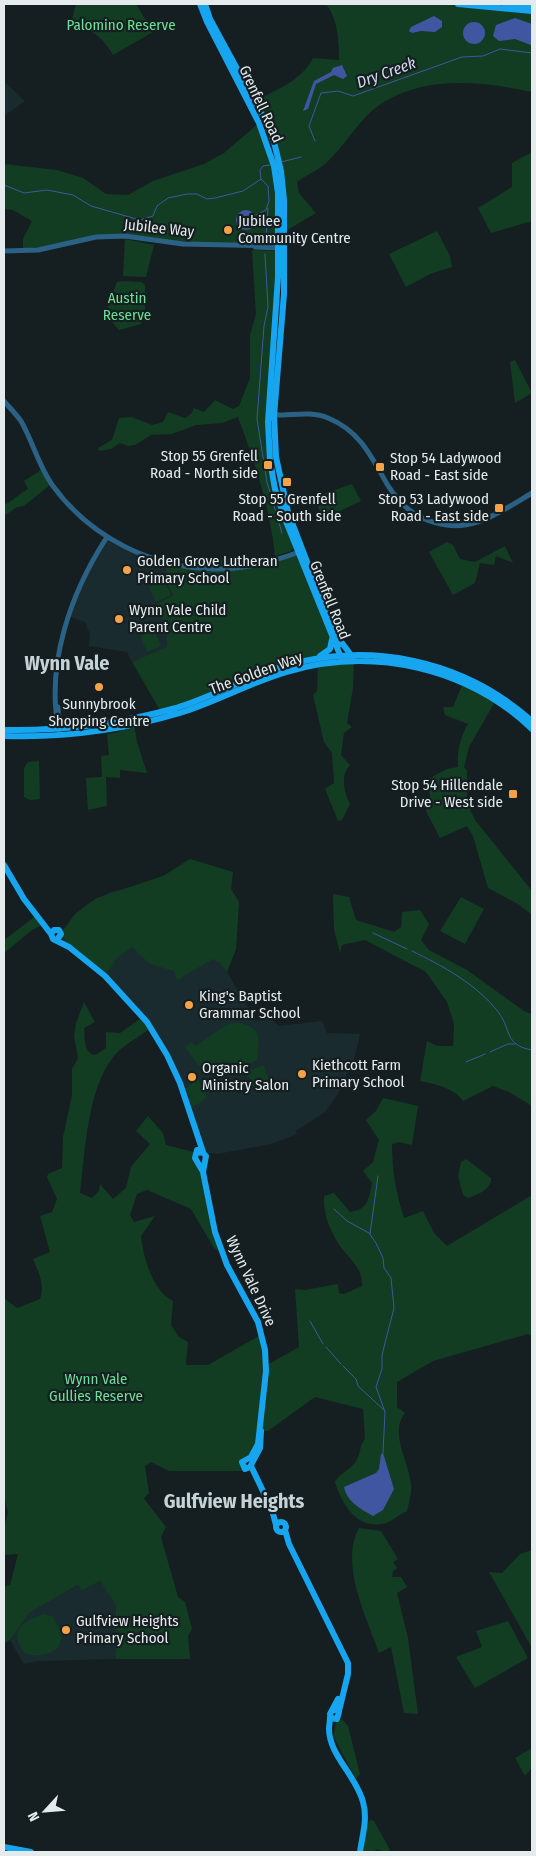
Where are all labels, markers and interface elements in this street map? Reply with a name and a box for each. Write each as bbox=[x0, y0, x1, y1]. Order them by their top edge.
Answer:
park label: Palomino Reserve bbox=[66, 16, 176, 34]
water label: Dry Creek bbox=[354, 53, 418, 92]
street label: Grenfell Road bbox=[235, 63, 287, 145]
place label: Jubilee Community Centre bbox=[238, 212, 351, 247]
street label: Jubilee Way bbox=[123, 215, 195, 241]
marker: Jubilee Community Centre bbox=[222, 224, 234, 236]
park label: Austin Reserve bbox=[103, 289, 151, 324]
place label: Stop 55 Grenfell Road - North side bbox=[150, 447, 258, 482]
place label: Stop 54 Ladywood Road - East side bbox=[390, 449, 501, 484]
marker: Stop 55 Grenfell Road - North side bbox=[262, 459, 274, 471]
marker: Stop 54 Ladywood Road - East side bbox=[374, 461, 386, 473]
marker: Stop 55 Grenfell Road - South side bbox=[281, 476, 293, 488]
place label: Stop 55 Grenfell Road - South side bbox=[233, 490, 341, 525]
place label: Stop 53 Ladywood Road - East side bbox=[378, 490, 489, 525]
marker: Stop 53 Ladywood Road - East side bbox=[493, 502, 505, 514]
place label: Golden Grove Lutheran Primary School bbox=[137, 552, 278, 587]
street label: Grenfell Road bbox=[306, 558, 354, 642]
marker: Golden Grove Lutheran Primary School bbox=[121, 564, 133, 576]
place label: Wynn Vale Child Parent Centre bbox=[129, 601, 226, 636]
marker: Wynn Vale Child Parent Centre bbox=[113, 613, 125, 625]
street label: The Golden Way bbox=[207, 648, 305, 698]
district label: Wynn Vale bbox=[24, 651, 110, 675]
marker: Sunnybrook Shopping Centre bbox=[93, 681, 105, 693]
place label: Sunnybrook Shopping Centre bbox=[48, 695, 150, 730]
place label: Stop 54 Hillendale Drive - West side bbox=[391, 776, 503, 811]
marker: Stop 54 Hillendale Drive - West side bbox=[507, 788, 519, 800]
place label: King's Baptist Grammar School bbox=[199, 987, 300, 1022]
marker: King's Baptist Grammar School bbox=[183, 999, 195, 1011]
place label: Kiethcott Farm Primary School bbox=[312, 1056, 404, 1091]
place label: Organic Ministry Salon bbox=[202, 1059, 289, 1094]
marker: Kiethcott Farm Primary School bbox=[296, 1068, 308, 1080]
marker: Organic Ministry Salon bbox=[186, 1071, 198, 1083]
street label: Wynn Vale Drive bbox=[222, 1233, 280, 1329]
park label: Wynn Vale Gullies Reserve bbox=[49, 1370, 143, 1405]
district label: Gulfview Heights bbox=[164, 1489, 304, 1513]
place label: Gulfview Heights Primary School bbox=[76, 1612, 179, 1647]
marker: Gulfview Heights Primary School bbox=[60, 1624, 72, 1636]
north arrow bbox=[20, 1786, 70, 1836]
text: N bbox=[24, 1809, 43, 1824]

